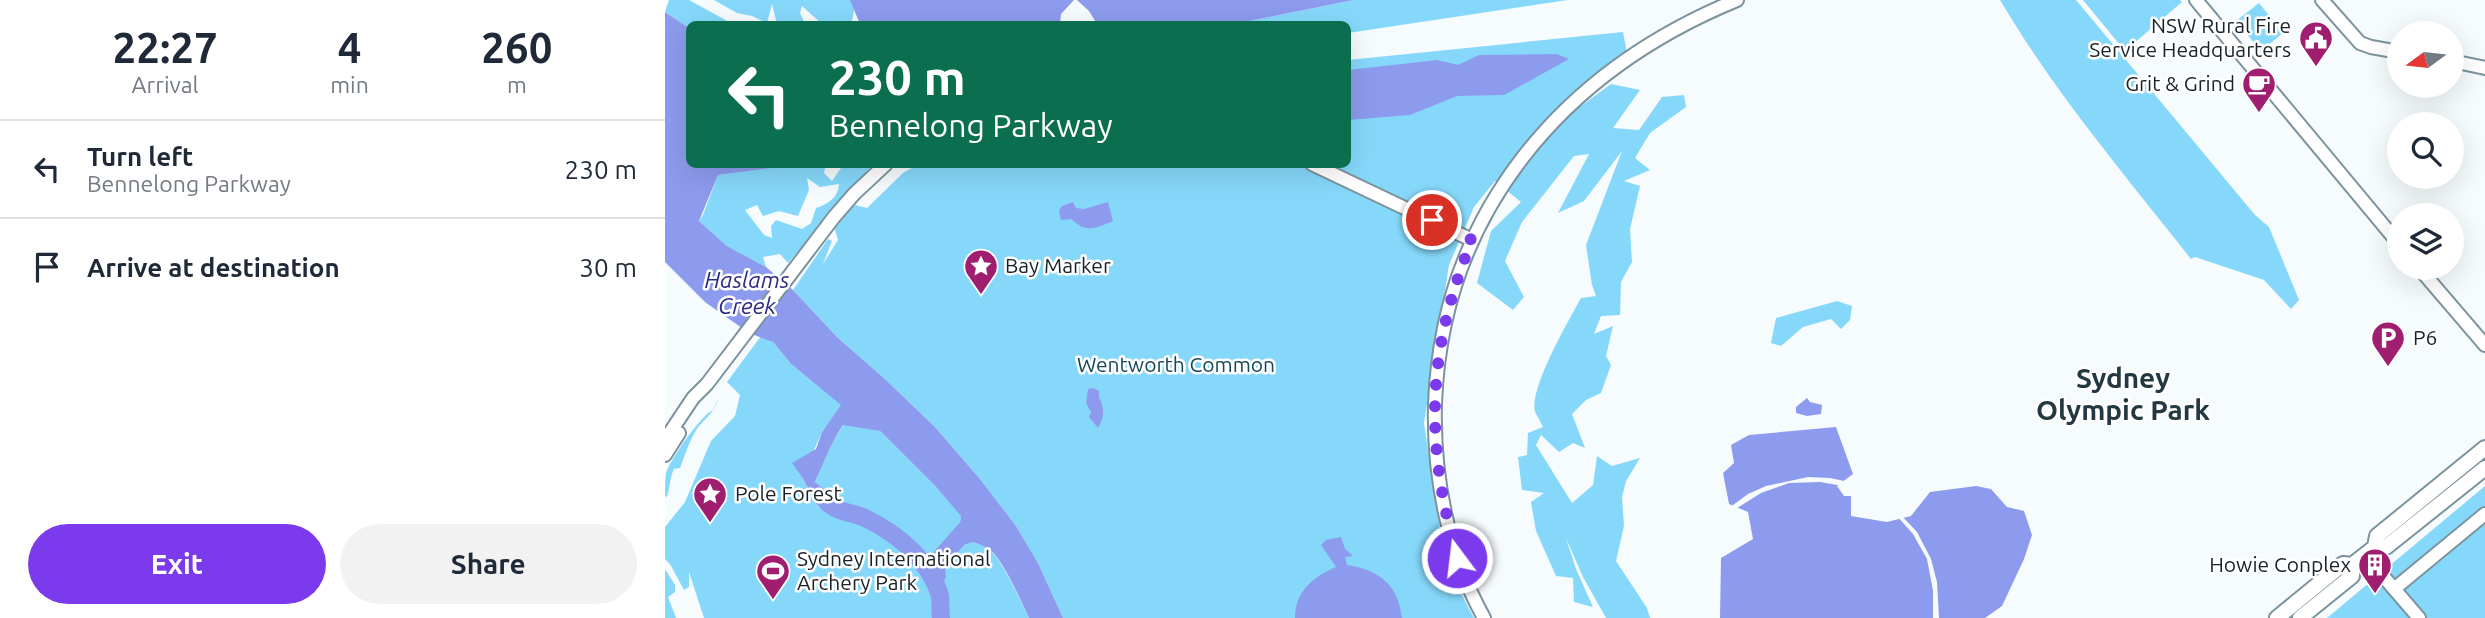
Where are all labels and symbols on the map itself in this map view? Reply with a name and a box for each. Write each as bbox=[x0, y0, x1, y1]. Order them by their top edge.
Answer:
place label: NSW Rural Fire Service Headquarters bbox=[2089, 13, 2291, 61]
public building icon: NSW Rural Fire Service Headquarters bbox=[2297, 19, 2335, 68]
north arrow bbox=[2387, 21, 2464, 98]
cafe icon: Grit & Grind bbox=[2240, 65, 2278, 114]
place label: Grit & Grind bbox=[2125, 71, 2235, 95]
pin bbox=[1402, 190, 1462, 250]
place icon: Bay Marker bbox=[962, 247, 1000, 296]
place label: Bay Marker bbox=[1005, 253, 1111, 277]
water label: Haslams Creek bbox=[705, 267, 790, 318]
parking icon: P6 bbox=[2369, 319, 2407, 368]
place label: P6 bbox=[2413, 325, 2437, 349]
park label: Wentworth Common bbox=[1077, 352, 1275, 376]
district label: Sydney Olympic Park bbox=[2036, 362, 2210, 425]
place icon: Pole Forest bbox=[691, 475, 729, 524]
place label: Pole Forest bbox=[735, 481, 842, 505]
position arrow bbox=[1420, 521, 1494, 595]
place label: Sydney International Archery Park bbox=[797, 546, 990, 594]
building icon: Howie Conplex bbox=[2356, 546, 2394, 595]
sports icon: Sydney International Archery Park bbox=[754, 552, 792, 601]
place label: Howie Conplex bbox=[2209, 552, 2351, 576]

